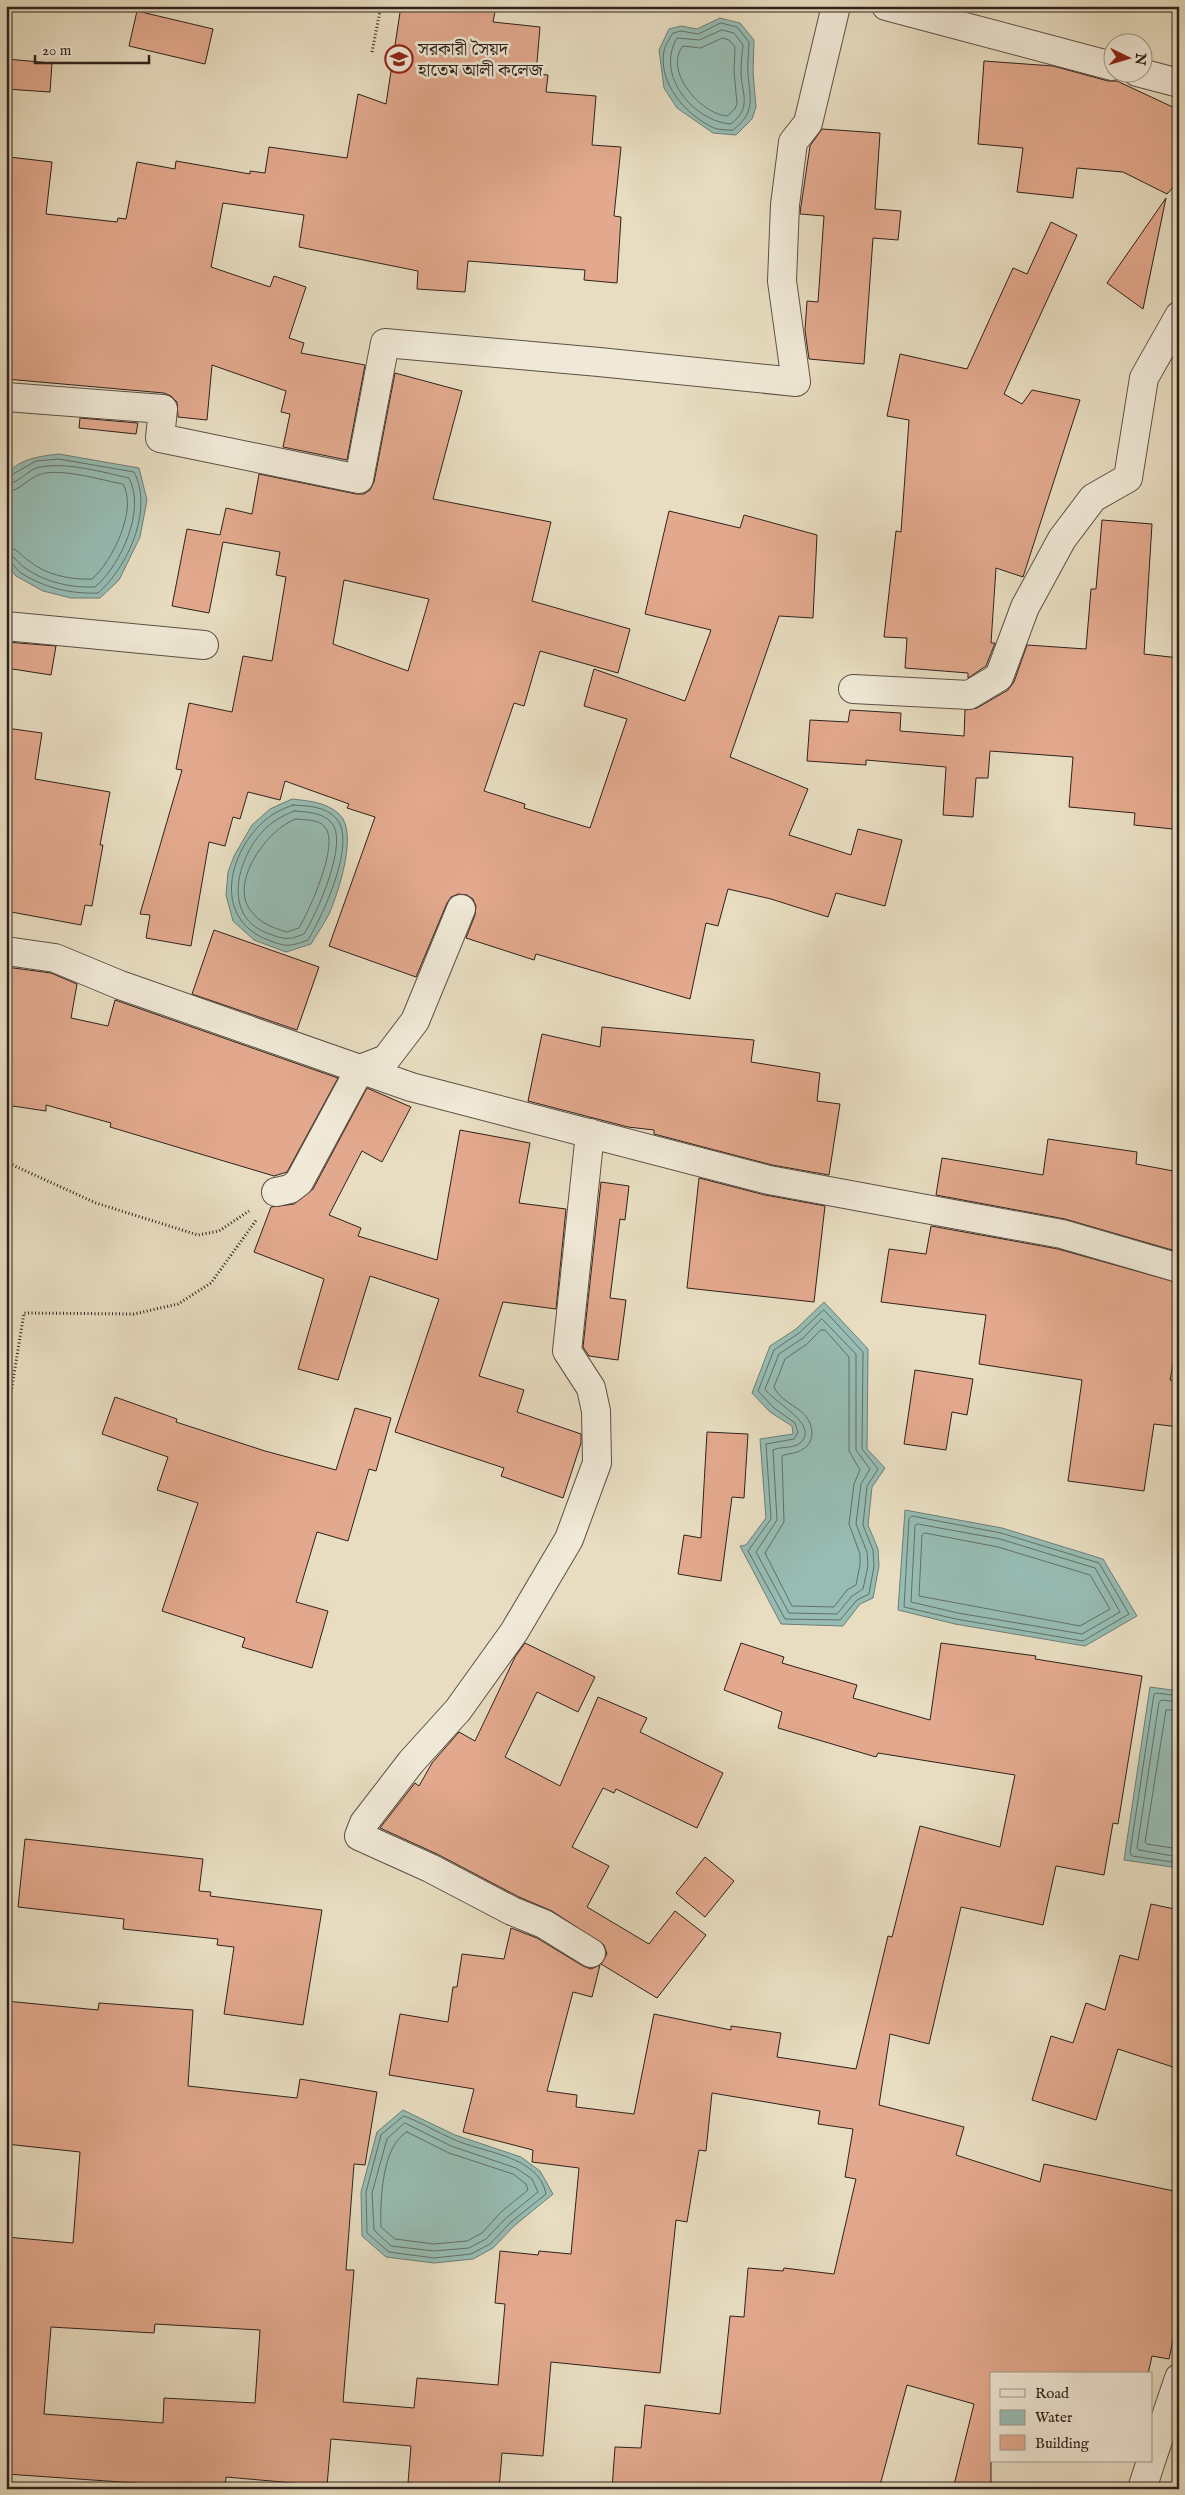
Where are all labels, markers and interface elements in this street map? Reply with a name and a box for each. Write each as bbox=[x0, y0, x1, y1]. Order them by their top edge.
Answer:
scale bar bbox=[35, 32, 149, 64]
north arrow bbox=[1102, 32, 1152, 82]
place label: সরকারী সৈয়দ হাতেম আলী কলেজ bbox=[417, 38, 544, 83]
text: 20 m bbox=[42, 41, 72, 60]
school or university icon: সরকারী সৈয়দ হাতেম আলী কলেজ bbox=[384, 44, 414, 74]
text: N bbox=[1130, 51, 1150, 66]
legend bbox=[990, 2372, 1152, 2462]
text: Road bbox=[1035, 2384, 1070, 2403]
text: Water bbox=[1035, 2408, 1073, 2427]
text: Building bbox=[1035, 2434, 1090, 2453]

